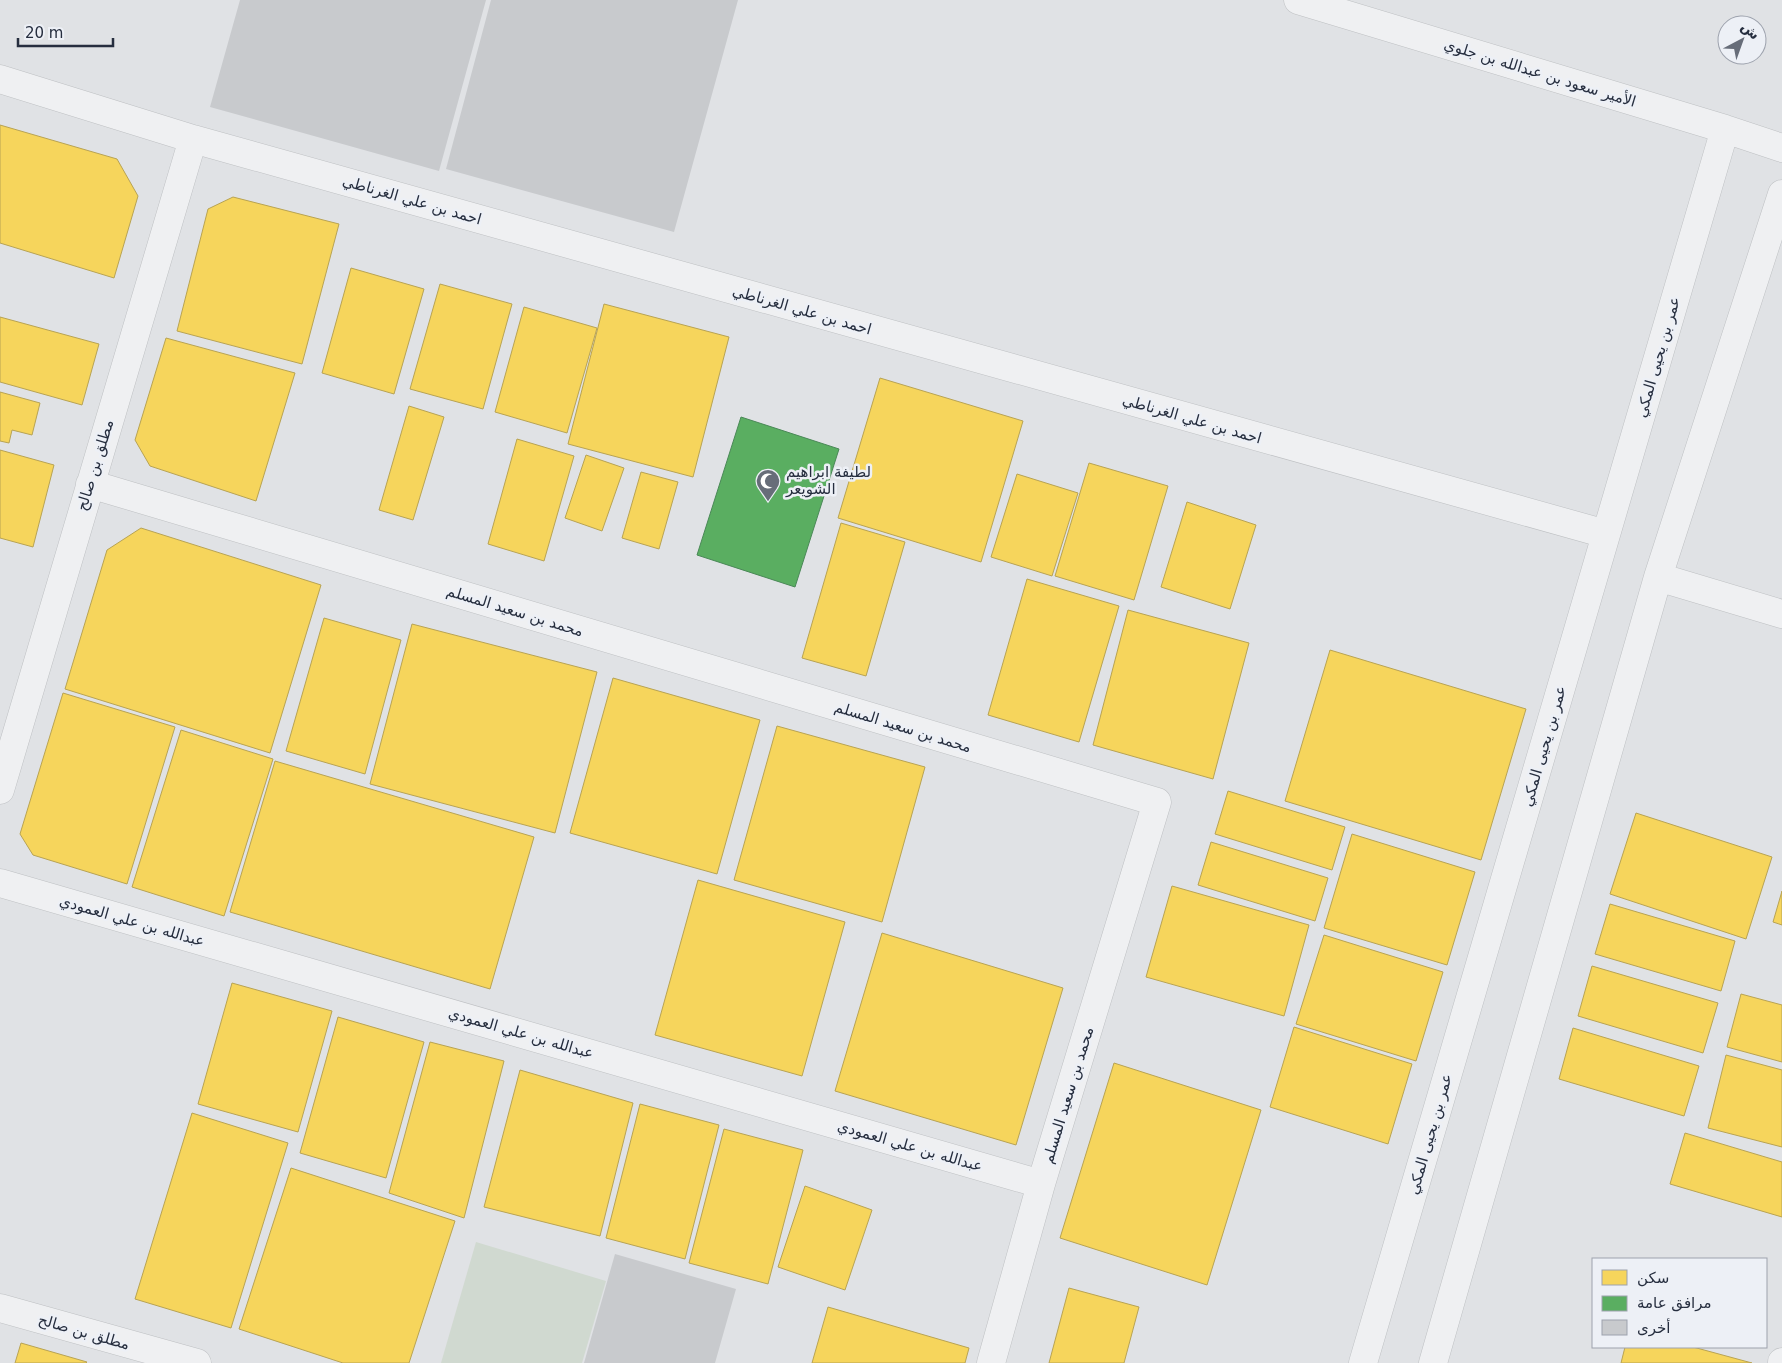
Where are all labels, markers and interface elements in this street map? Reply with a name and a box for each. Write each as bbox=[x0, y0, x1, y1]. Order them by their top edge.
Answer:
scale bar bbox=[18, 15, 112, 47]
north arrow bbox=[1717, 15, 1767, 65]
text: ش bbox=[1738, 18, 1763, 43]
text: 20 m bbox=[25, 24, 63, 42]
street label: الأمير سعود بن عبدالله بن جلوي bbox=[1442, 34, 1638, 112]
street label: احمد بن علي الغرناطي bbox=[340, 172, 484, 229]
street label: احمد بن علي الغرناطي bbox=[730, 282, 874, 339]
street label: عمر بن يحيى المكي bbox=[1632, 294, 1685, 420]
street label: احمد بن علي الغرناطي bbox=[1120, 391, 1264, 448]
street label: مطلق بن صالح bbox=[73, 417, 117, 513]
place label: لطيفة ابراهيم الشويعر bbox=[785, 463, 871, 498]
mosque icon: لطيفة ابراهيم الشويعر bbox=[755, 468, 781, 502]
street label: محمد بن سعيد المسلم bbox=[444, 582, 586, 640]
street label: عمر بن يحيى المكي bbox=[1518, 683, 1571, 809]
street label: محمد بن سعيد المسلم bbox=[832, 698, 974, 756]
street label: عبدالله بن علي العمودي bbox=[57, 892, 207, 951]
street label: عبدالله بن علي العمودي bbox=[446, 1004, 596, 1063]
street label: محمد بن سعيد المسلم bbox=[1039, 1024, 1097, 1166]
street label: عمر بن يحيى المكي bbox=[1404, 1071, 1457, 1197]
street label: عبدالله بن علي العمودي bbox=[835, 1117, 985, 1176]
legend bbox=[1592, 1258, 1767, 1348]
text: سكن bbox=[1637, 1269, 1669, 1287]
text: مرافق عامة bbox=[1637, 1294, 1712, 1312]
street label: مطلق بن صالح bbox=[36, 1310, 132, 1354]
text: أخرى bbox=[1637, 1318, 1670, 1337]

